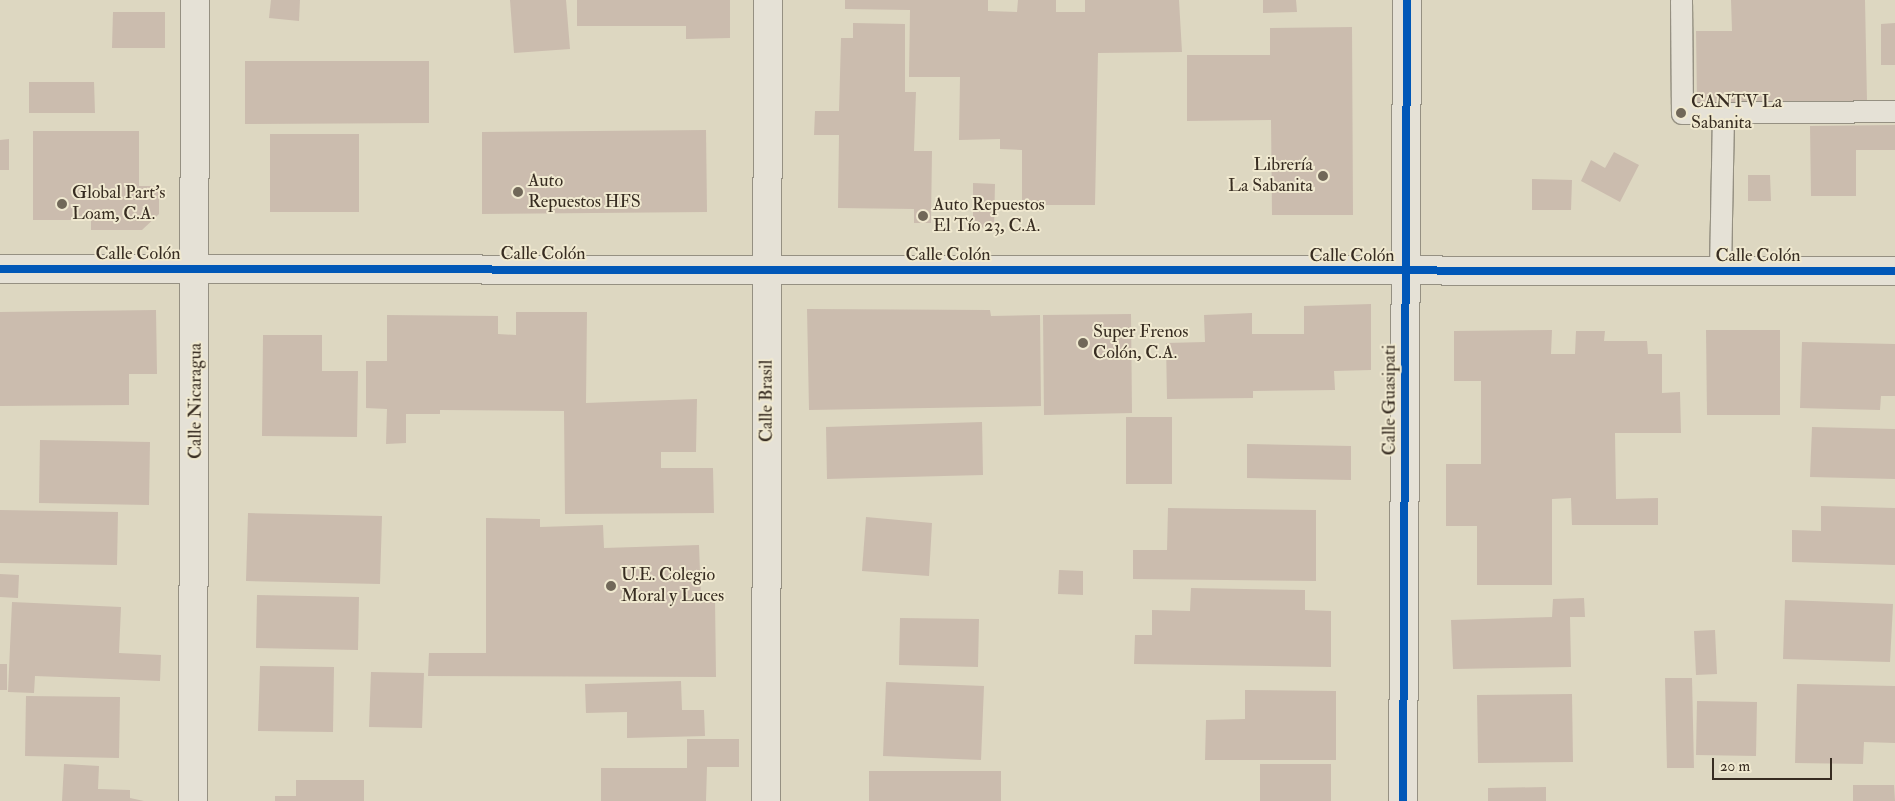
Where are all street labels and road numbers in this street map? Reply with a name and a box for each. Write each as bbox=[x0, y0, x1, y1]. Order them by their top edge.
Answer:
street label: Calle Colón bbox=[95, 243, 181, 265]
street label: Calle Colón bbox=[500, 243, 586, 265]
street label: Calle Colón bbox=[905, 244, 991, 266]
street label: Calle Colón bbox=[1309, 245, 1395, 267]
street label: Calle Colón bbox=[1715, 245, 1801, 267]
street label: Calle Nicaragua bbox=[185, 343, 207, 459]
street label: Calle Guasipati bbox=[1379, 345, 1401, 455]
street label: Calle Brasil bbox=[756, 360, 778, 442]

